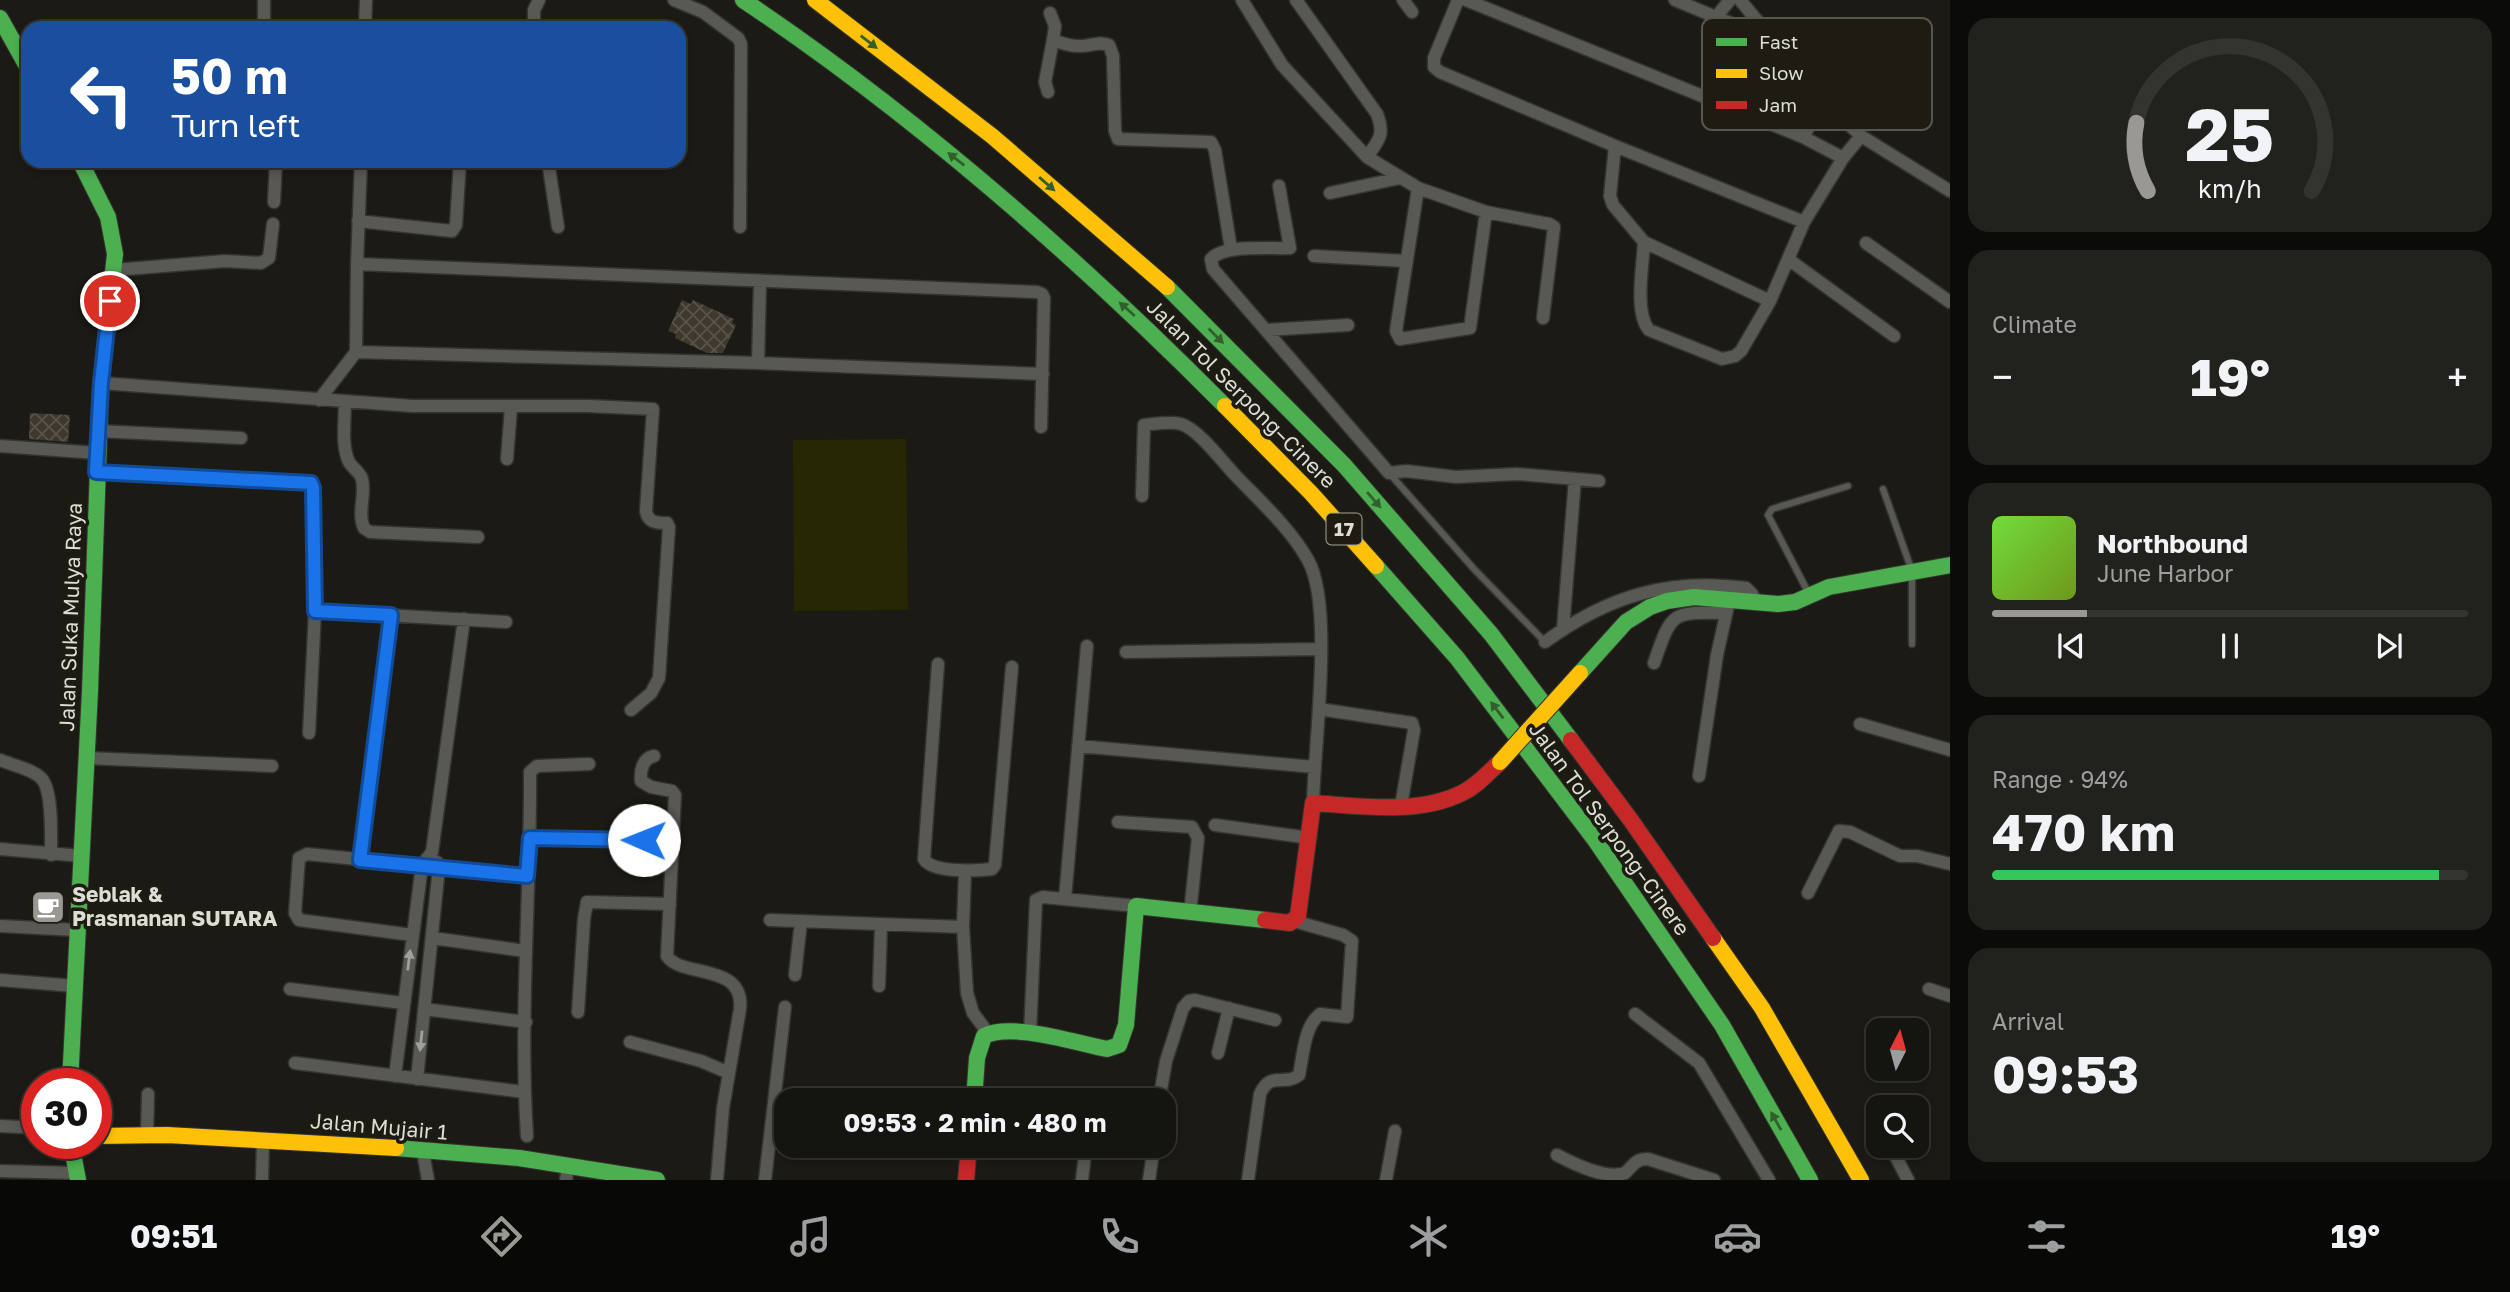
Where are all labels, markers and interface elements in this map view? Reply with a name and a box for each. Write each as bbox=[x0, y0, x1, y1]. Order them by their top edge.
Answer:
legend bbox=[1702, 18, 1932, 130]
text: Fast bbox=[1759, 30, 1798, 53]
one-way arrow bbox=[860, 34, 878, 49]
text: 50 m bbox=[171, 46, 288, 105]
icon: left bbox=[56, 49, 147, 140]
text: Slow bbox=[1759, 61, 1804, 84]
text: 25 bbox=[2186, 91, 2274, 178]
text: Jam bbox=[1759, 93, 1797, 116]
text: Turn left bbox=[171, 106, 300, 144]
one-way arrow bbox=[948, 151, 966, 166]
text: km/h bbox=[2198, 173, 2262, 204]
one-way arrow bbox=[1038, 175, 1055, 191]
pin bbox=[80, 271, 140, 331]
icon: arrive bbox=[91, 282, 129, 320]
street label: Jalan Tol Serpong–Cinere bbox=[1142, 293, 1342, 493]
one-way arrow bbox=[1118, 301, 1136, 317]
text: Climate bbox=[1992, 310, 2077, 338]
one-way arrow bbox=[1207, 328, 1224, 345]
text: 19° bbox=[2190, 345, 2270, 407]
text: − bbox=[1992, 354, 2013, 399]
text: + bbox=[2447, 354, 2468, 399]
one-way arrow bbox=[1366, 491, 1381, 508]
street label: Jalan Suka Mulya Raya bbox=[53, 502, 87, 732]
road number: 17 bbox=[1326, 514, 1362, 544]
text: Northbound bbox=[2097, 528, 2248, 559]
text: June Harbor bbox=[2097, 559, 2233, 587]
icon: previous bbox=[2052, 627, 2090, 665]
icon: pause bbox=[2211, 627, 2249, 665]
icon: next bbox=[2370, 627, 2408, 665]
one-way arrow bbox=[1490, 701, 1504, 719]
street label: Jalan Tol Serpong–Cinere bbox=[1524, 717, 1696, 940]
text: Range · 94% bbox=[1992, 765, 2128, 793]
text: 470 km bbox=[1992, 800, 2175, 862]
position arrow bbox=[607, 803, 681, 877]
place label: Seblak & Prasmanan SUTARA bbox=[72, 881, 277, 931]
cafe icon: Seblak & Prasmanan SUTARA bbox=[29, 888, 67, 926]
one-way arrow bbox=[403, 949, 414, 971]
text: Arrival bbox=[1992, 1007, 2064, 1035]
north arrow bbox=[1866, 1018, 1928, 1082]
map controls bbox=[1866, 1018, 1929, 1158]
one-way arrow bbox=[415, 1030, 426, 1052]
text: 09:53 bbox=[1992, 1042, 2139, 1104]
speed limit sign: 30 bbox=[21, 1068, 112, 1159]
button: search bbox=[1866, 1095, 1929, 1158]
street label: Jalan Mujair 1 bbox=[309, 1107, 449, 1145]
text: 09:53 · 2 min · 480 m bbox=[843, 1107, 1107, 1138]
one-way arrow bbox=[1770, 1111, 1782, 1130]
icon: directions bbox=[477, 1212, 526, 1261]
icon: music bbox=[786, 1212, 835, 1261]
icon: phone bbox=[1095, 1212, 1144, 1261]
icon: climate bbox=[1404, 1212, 1453, 1261]
icon: car bbox=[1713, 1212, 1762, 1261]
icon: filters bbox=[2022, 1212, 2071, 1261]
text: 09:51 bbox=[130, 1217, 217, 1255]
text: 19° bbox=[2331, 1217, 2380, 1255]

